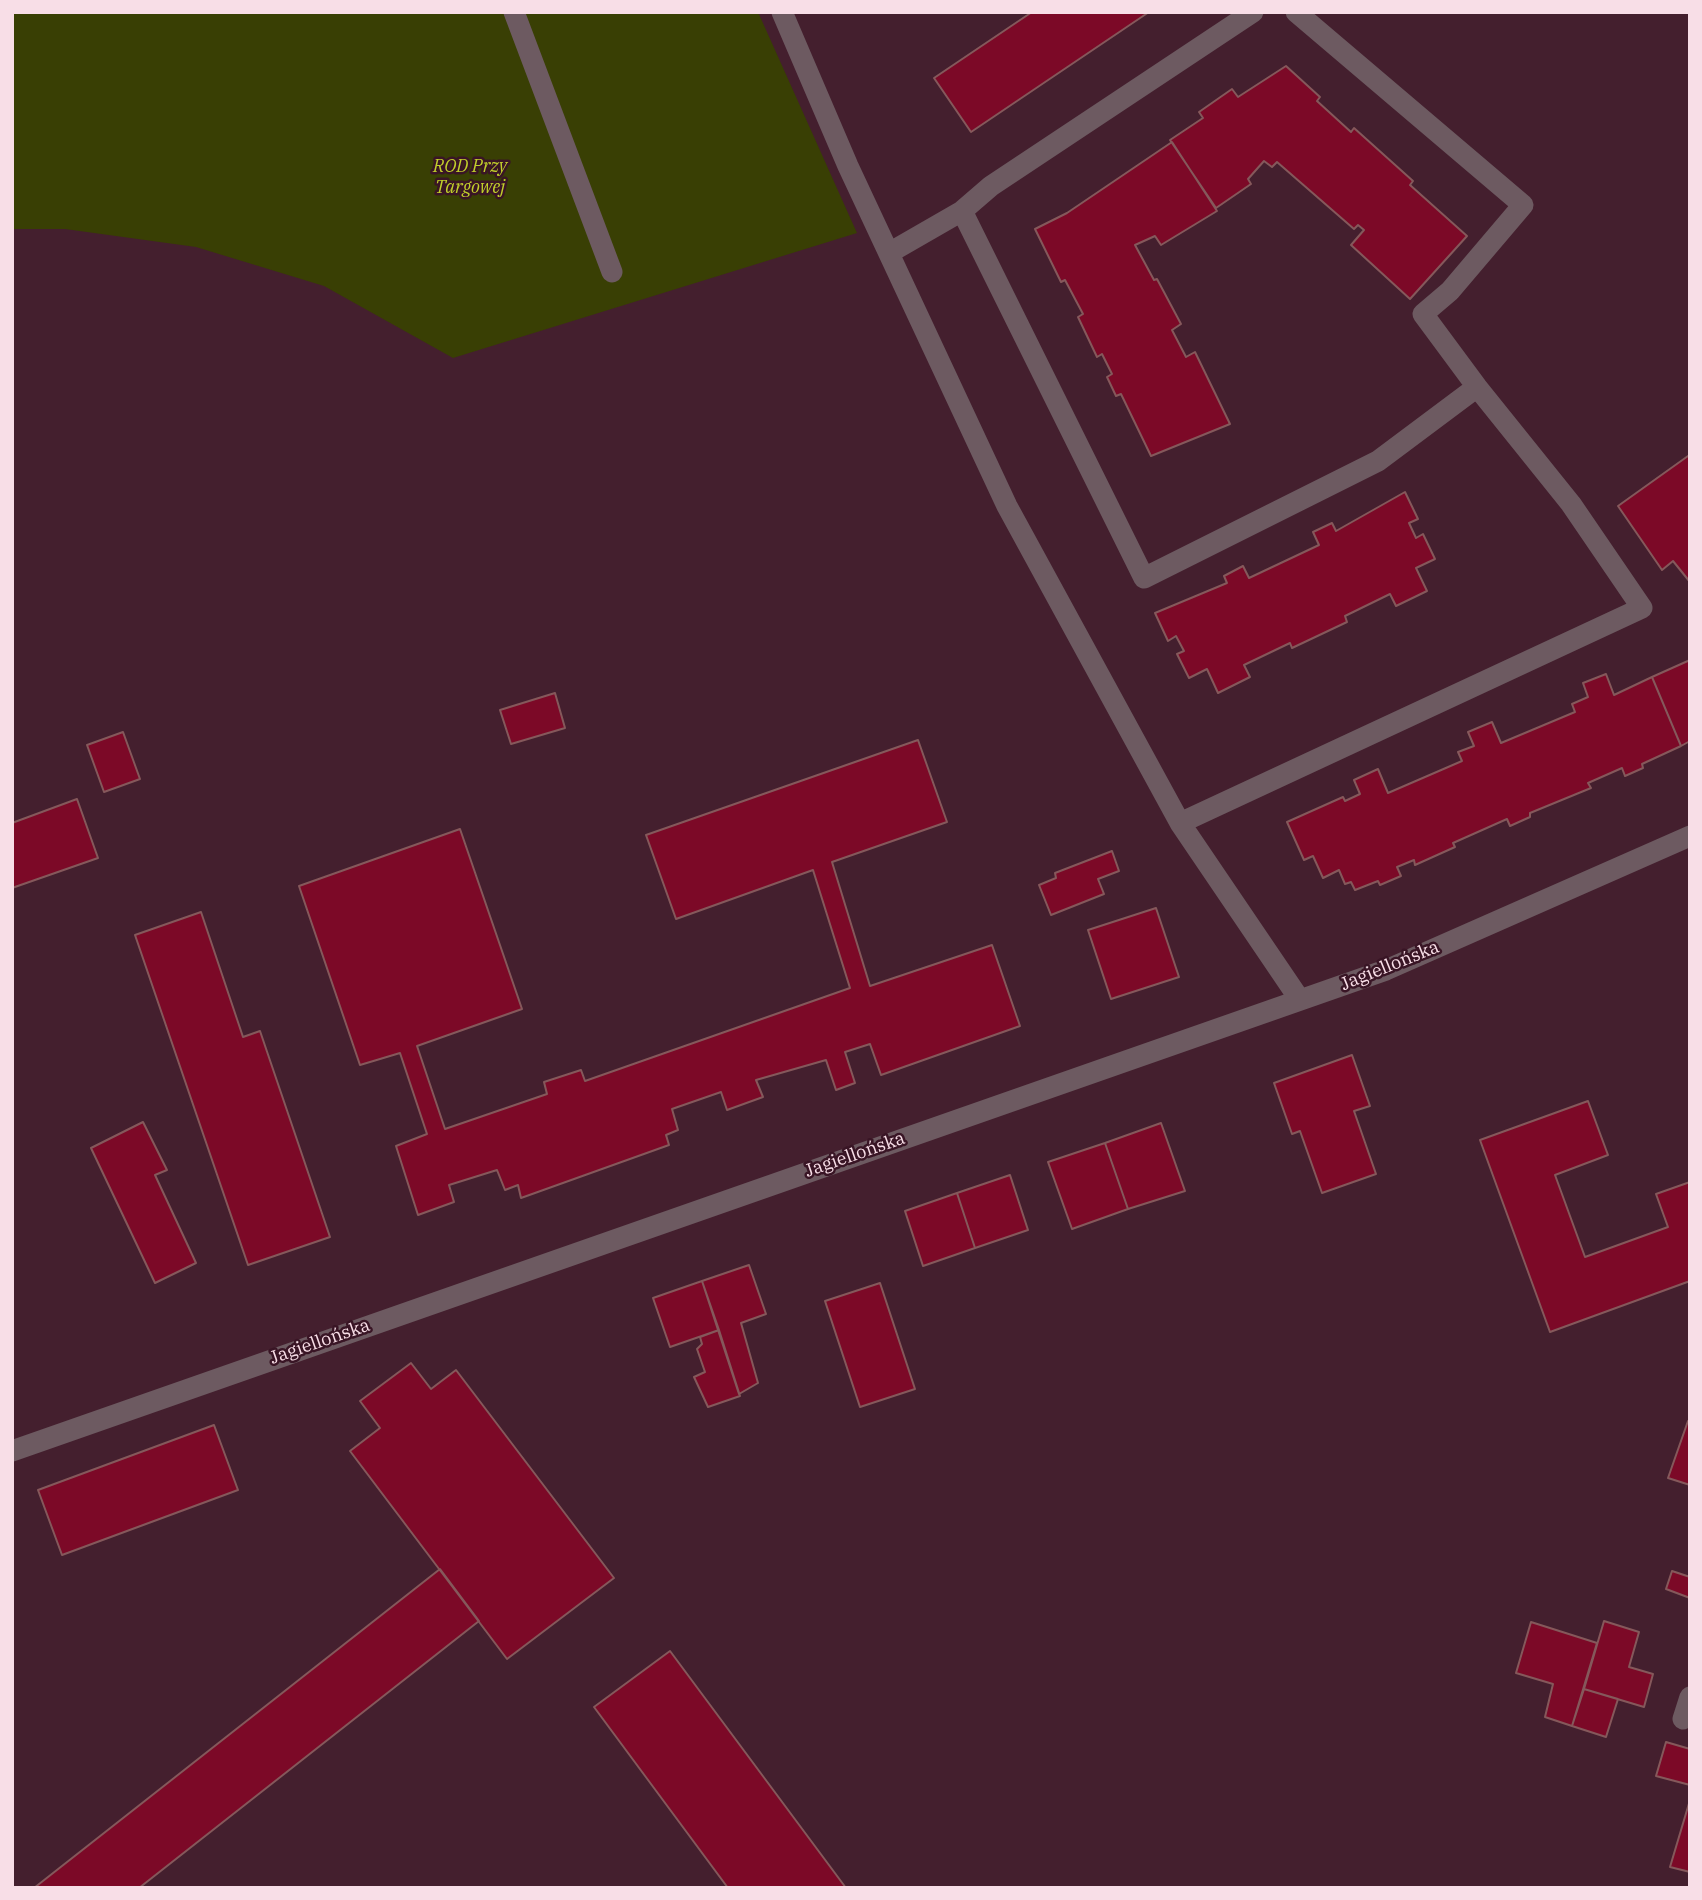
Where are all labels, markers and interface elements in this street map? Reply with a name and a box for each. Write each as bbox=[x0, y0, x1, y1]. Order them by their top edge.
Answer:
park label: ROD Przy Targowej bbox=[433, 156, 507, 198]
street label: Jagiellońska bbox=[1337, 936, 1443, 996]
street label: Jagiellońska bbox=[802, 1128, 908, 1182]
street label: Jagiellońska bbox=[267, 1315, 373, 1369]

